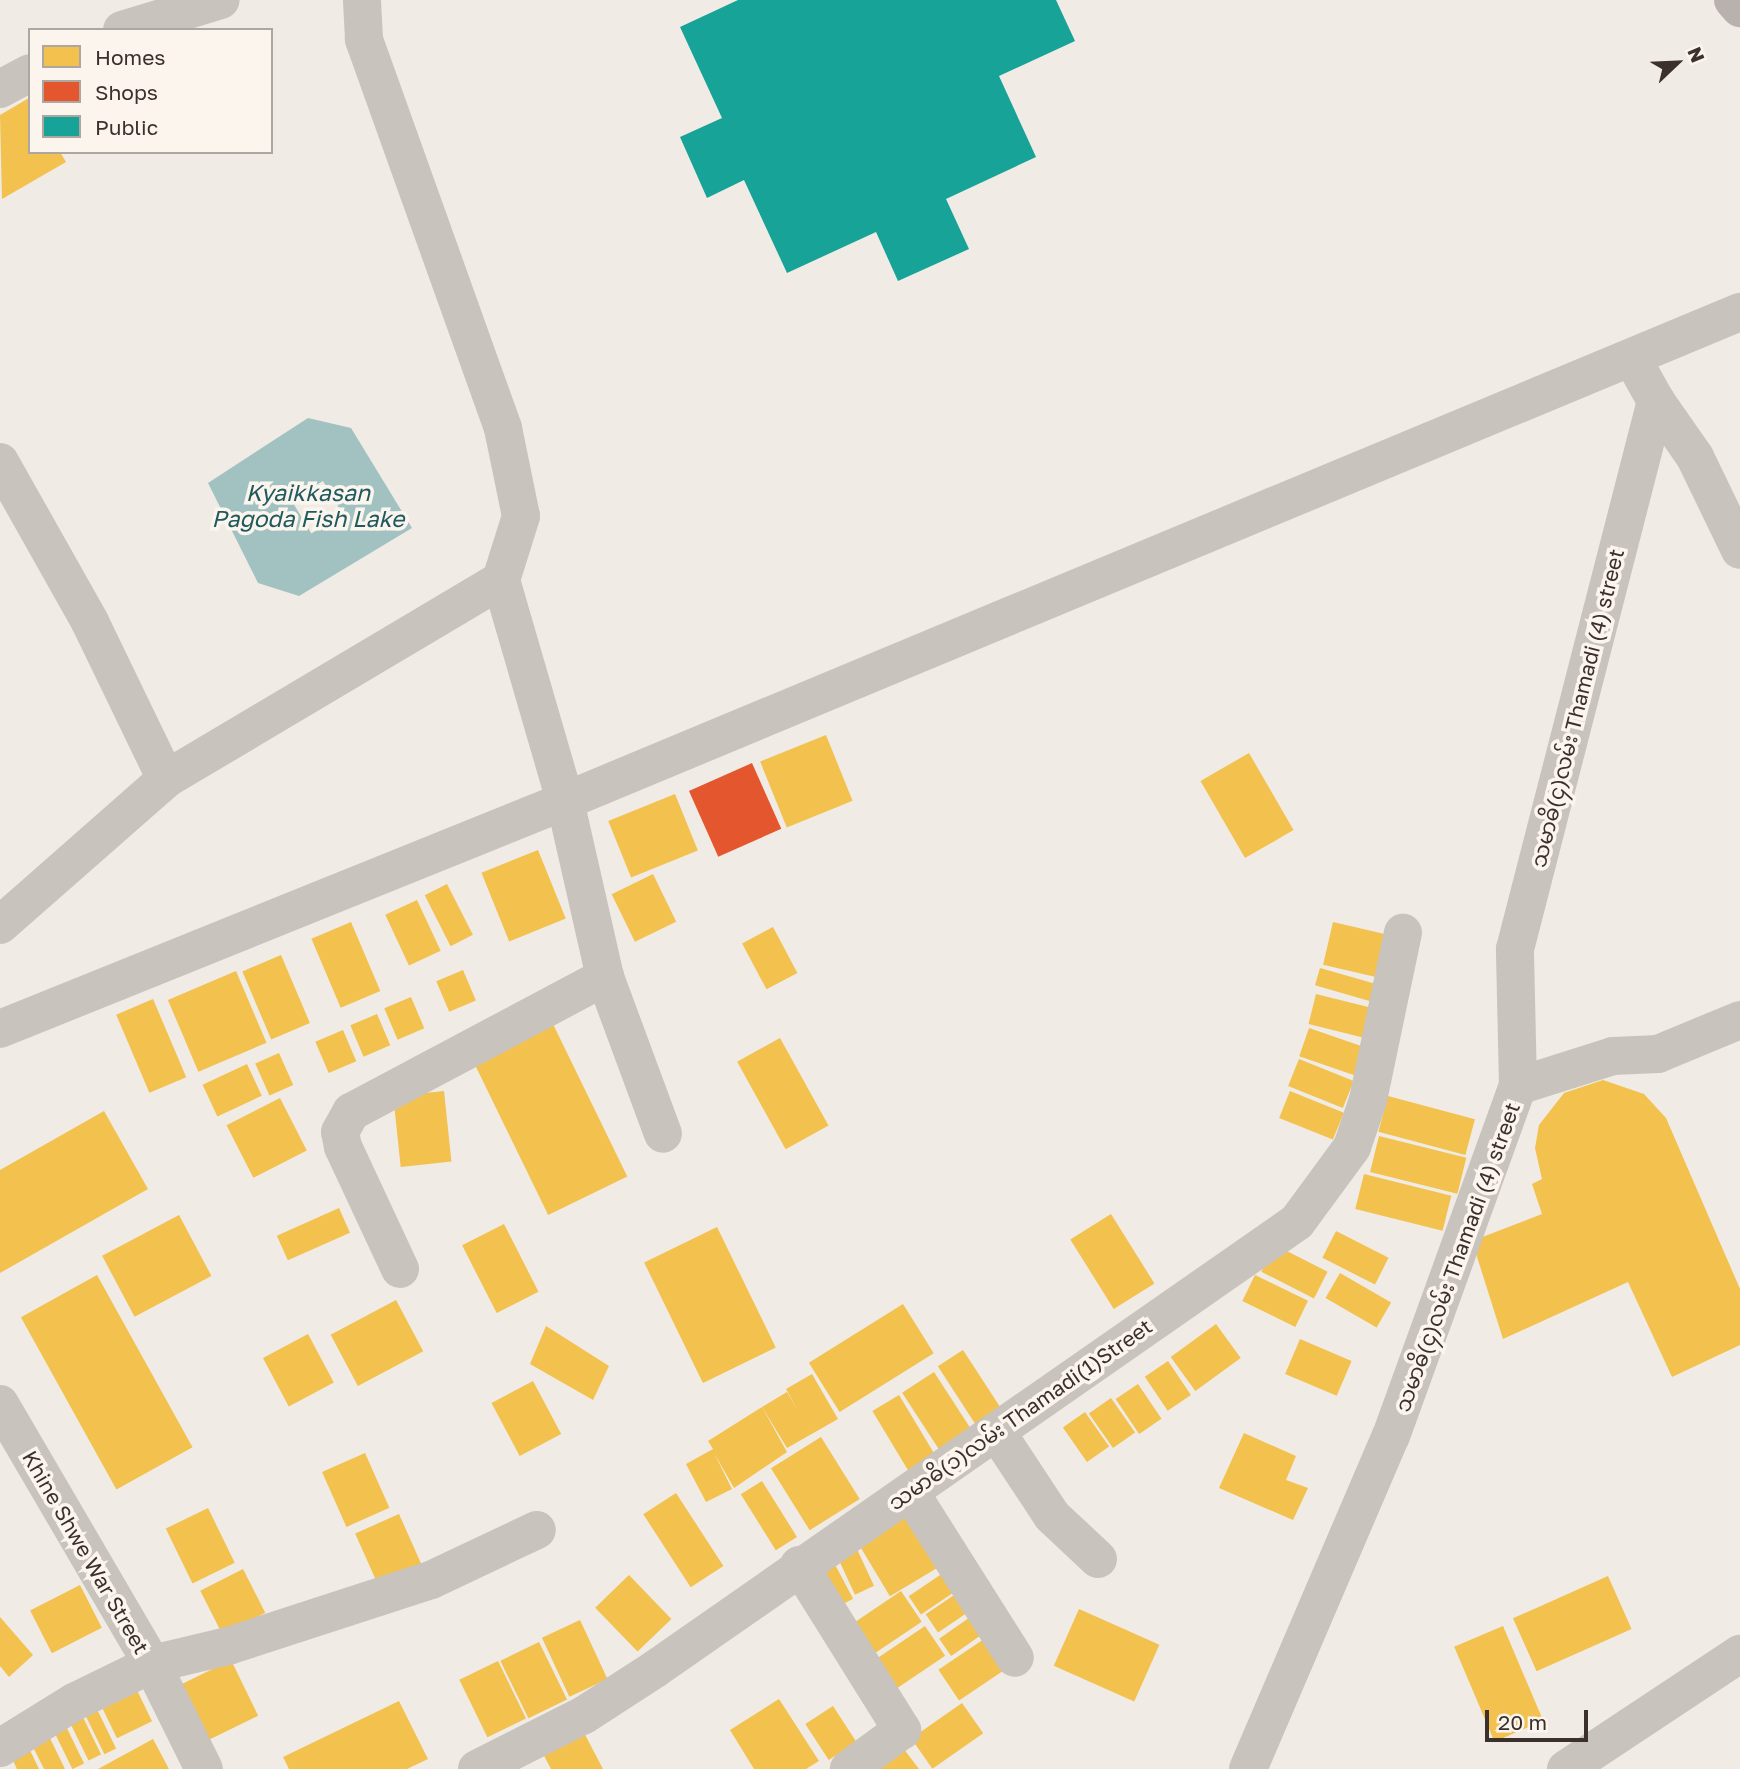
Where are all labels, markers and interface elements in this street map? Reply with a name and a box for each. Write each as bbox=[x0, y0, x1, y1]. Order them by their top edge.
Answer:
legend bbox=[28, 28, 273, 154]
north arrow bbox=[1642, 28, 1712, 98]
text: N bbox=[1683, 43, 1710, 66]
text: Homes bbox=[95, 44, 165, 70]
text: Shops bbox=[95, 79, 158, 105]
text: Public bbox=[95, 114, 158, 140]
water label: Kyaikkasan Pagoda Fish Lake bbox=[212, 478, 404, 532]
street label: သမာဓိ(၄)လမ်း Thamadi (4) street bbox=[1525, 546, 1629, 870]
street label: သမာဓိ(၄)လမ်း Thamadi (4) street bbox=[1389, 1099, 1525, 1415]
street label: သမာဓိ(၁)လမ်း Thamadi(1)Street bbox=[883, 1313, 1157, 1515]
street label: Khine Shwe War Street bbox=[17, 1446, 155, 1658]
scale bar bbox=[1488, 1696, 1591, 1740]
text: 20 m bbox=[1498, 1709, 1547, 1735]

